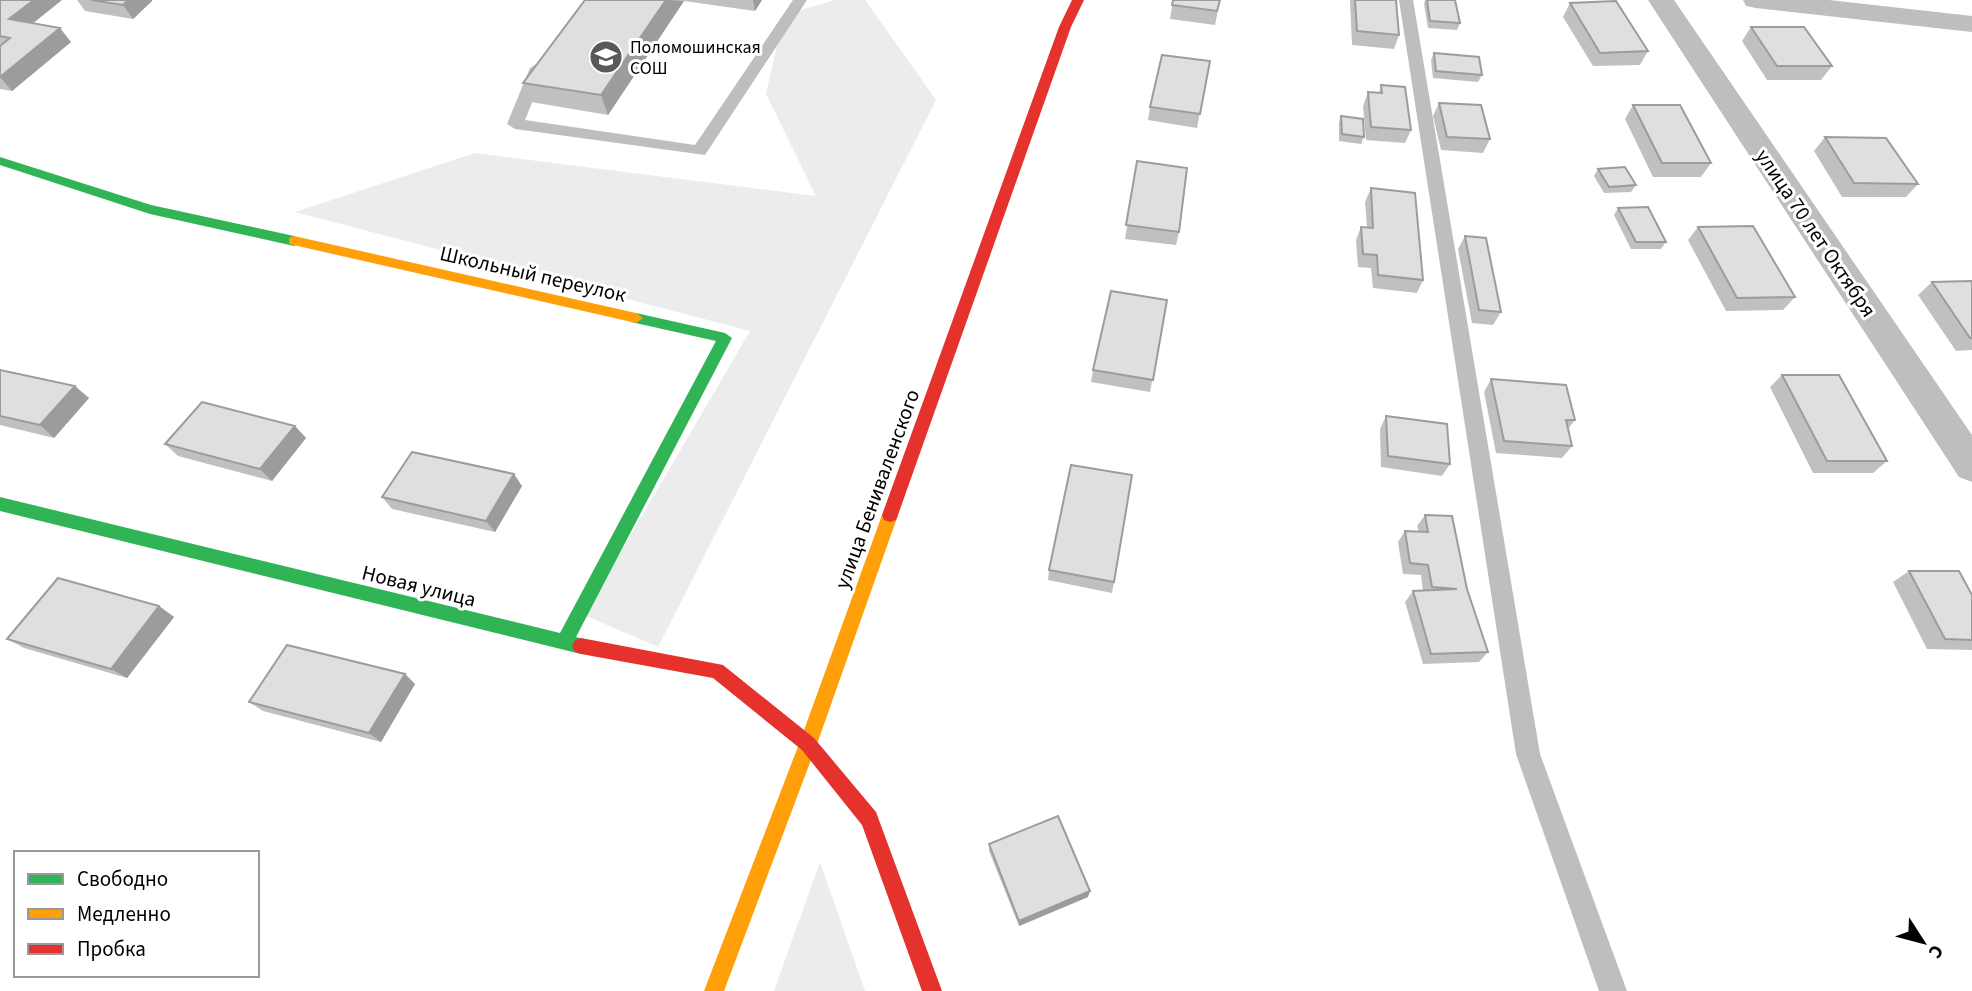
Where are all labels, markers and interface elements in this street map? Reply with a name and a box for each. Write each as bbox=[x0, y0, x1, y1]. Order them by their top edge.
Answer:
place label: Поломошинская СОШ bbox=[630, 35, 761, 81]
school or university icon: Поломошинская СОШ bbox=[587, 38, 625, 76]
street label: улица 70 лет Октября bbox=[1748, 143, 1884, 323]
street label: Школьный переулок bbox=[437, 238, 630, 310]
street label: улица Бениваленского bbox=[827, 385, 927, 593]
street label: Новая улица bbox=[359, 557, 479, 615]
legend bbox=[14, 851, 259, 977]
text: Свободно bbox=[77, 864, 168, 894]
text: Медленно bbox=[77, 899, 171, 929]
north arrow bbox=[1888, 907, 1958, 977]
text: Пробка bbox=[77, 934, 146, 964]
text: С bbox=[1921, 939, 1950, 964]

